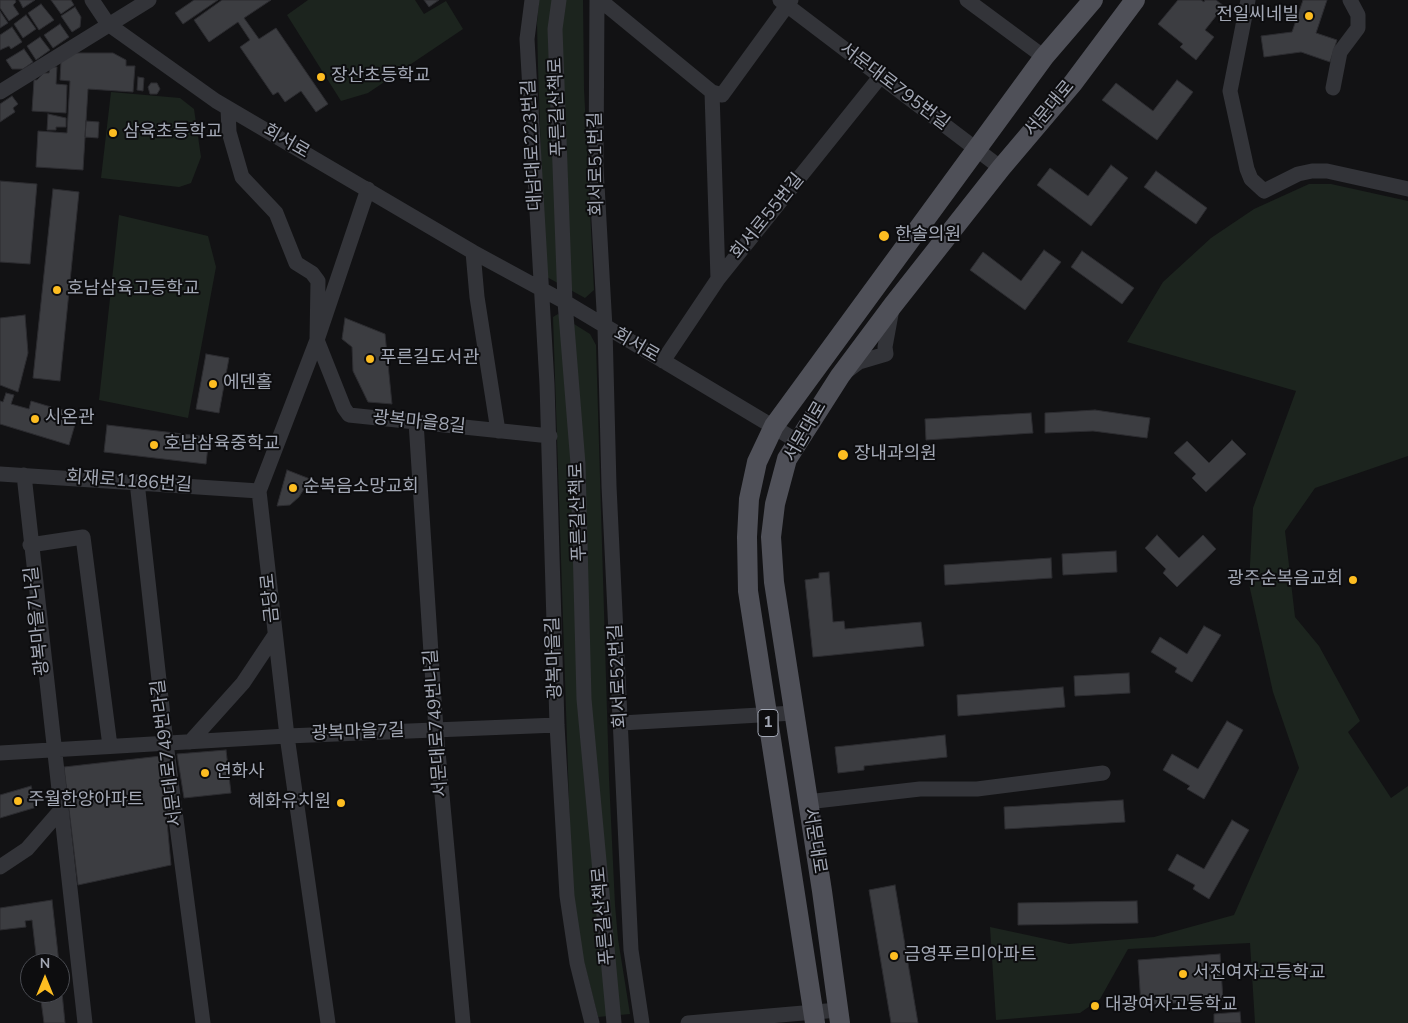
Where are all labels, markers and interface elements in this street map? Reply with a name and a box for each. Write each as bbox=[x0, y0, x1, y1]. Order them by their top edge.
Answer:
place label: 전일씨네빌 bbox=[1216, 5, 1299, 27]
marker: 전일씨네빌 bbox=[1303, 10, 1315, 22]
street label: 서문대로795번길 bbox=[835, 39, 953, 135]
street label: 푸른길산책로 bbox=[545, 57, 571, 157]
place label: 장산초등학교 bbox=[331, 66, 430, 88]
marker: 장산초등학교 bbox=[315, 71, 327, 83]
street label: 서문대로 bbox=[1020, 77, 1080, 141]
street label: 대남대로223번길 bbox=[519, 79, 547, 211]
street label: 회서로51번길 bbox=[585, 112, 609, 216]
street label: 회서로 bbox=[259, 120, 313, 164]
place label: 삼육초등학교 bbox=[123, 122, 222, 144]
marker: 삼육초등학교 bbox=[107, 127, 119, 139]
street label: 회서로55번길 bbox=[727, 170, 809, 264]
place label: 한솔의원 bbox=[895, 225, 961, 247]
marker: 한솔의원 bbox=[877, 229, 891, 243]
place label: 호남삼육고등학교 bbox=[67, 279, 199, 301]
marker: 호남삼육고등학교 bbox=[51, 284, 63, 296]
street label: 회서로 bbox=[609, 324, 663, 368]
place label: 푸른길도서관 bbox=[380, 348, 479, 370]
marker: 푸른길도서관 bbox=[364, 353, 376, 365]
place label: 에덴홀 bbox=[223, 373, 273, 395]
marker: 에덴홀 bbox=[207, 378, 219, 390]
street label: 서문대로 bbox=[780, 398, 832, 466]
street label: 광복마을8길 bbox=[371, 407, 467, 439]
place label: 시온관 bbox=[45, 408, 95, 430]
marker: 시온관 bbox=[29, 413, 41, 425]
place label: 호남삼육중학교 bbox=[164, 434, 280, 456]
marker: 호남삼육중학교 bbox=[148, 439, 160, 451]
place label: 장내과의원 bbox=[854, 444, 937, 466]
marker: 장내과의원 bbox=[836, 448, 850, 462]
street label: 푸른길산책로 bbox=[566, 462, 592, 562]
street label: 회재로1186번길 bbox=[65, 467, 193, 497]
place label: 순복음소망교회 bbox=[303, 477, 419, 499]
marker: 순복음소망교회 bbox=[287, 482, 299, 494]
street label: 광복마을7나길 bbox=[22, 565, 54, 677]
place label: 광주순복음교회 bbox=[1227, 569, 1343, 591]
street label: 금당로 bbox=[258, 572, 284, 624]
marker: 광주순복음교회 bbox=[1347, 574, 1359, 586]
street label: 광복마을길 bbox=[543, 616, 567, 700]
street label: 회서로52번길 bbox=[605, 623, 633, 729]
street label: 서문대로749번나길 bbox=[421, 648, 453, 798]
street label: 서문대로749번라길 bbox=[148, 678, 188, 828]
road number: 1 bbox=[758, 710, 778, 736]
street label: 광복마을7길 bbox=[311, 721, 405, 745]
place label: 연화사 bbox=[215, 762, 265, 784]
marker: 연화사 bbox=[199, 767, 211, 779]
place label: 주월한양아파트 bbox=[28, 790, 144, 812]
place label: 혜화유치원 bbox=[248, 792, 331, 814]
marker: 주월한양아파트 bbox=[12, 795, 24, 807]
marker: 혜화유치원 bbox=[335, 797, 347, 809]
street label: 서문대로 bbox=[798, 807, 830, 875]
street label: 푸른길산책로 bbox=[589, 866, 619, 966]
place label: 금영푸르미아파트 bbox=[904, 945, 1036, 967]
marker: 금영푸르미아파트 bbox=[888, 950, 900, 962]
north arrow bbox=[20, 953, 70, 1003]
text: N bbox=[40, 954, 50, 973]
place label: 서진여자고등학교 bbox=[1193, 963, 1325, 985]
marker: 서진여자고등학교 bbox=[1177, 968, 1189, 980]
place label: 대광여자고등학교 bbox=[1105, 995, 1237, 1017]
marker: 대광여자고등학교 bbox=[1089, 1000, 1101, 1012]

